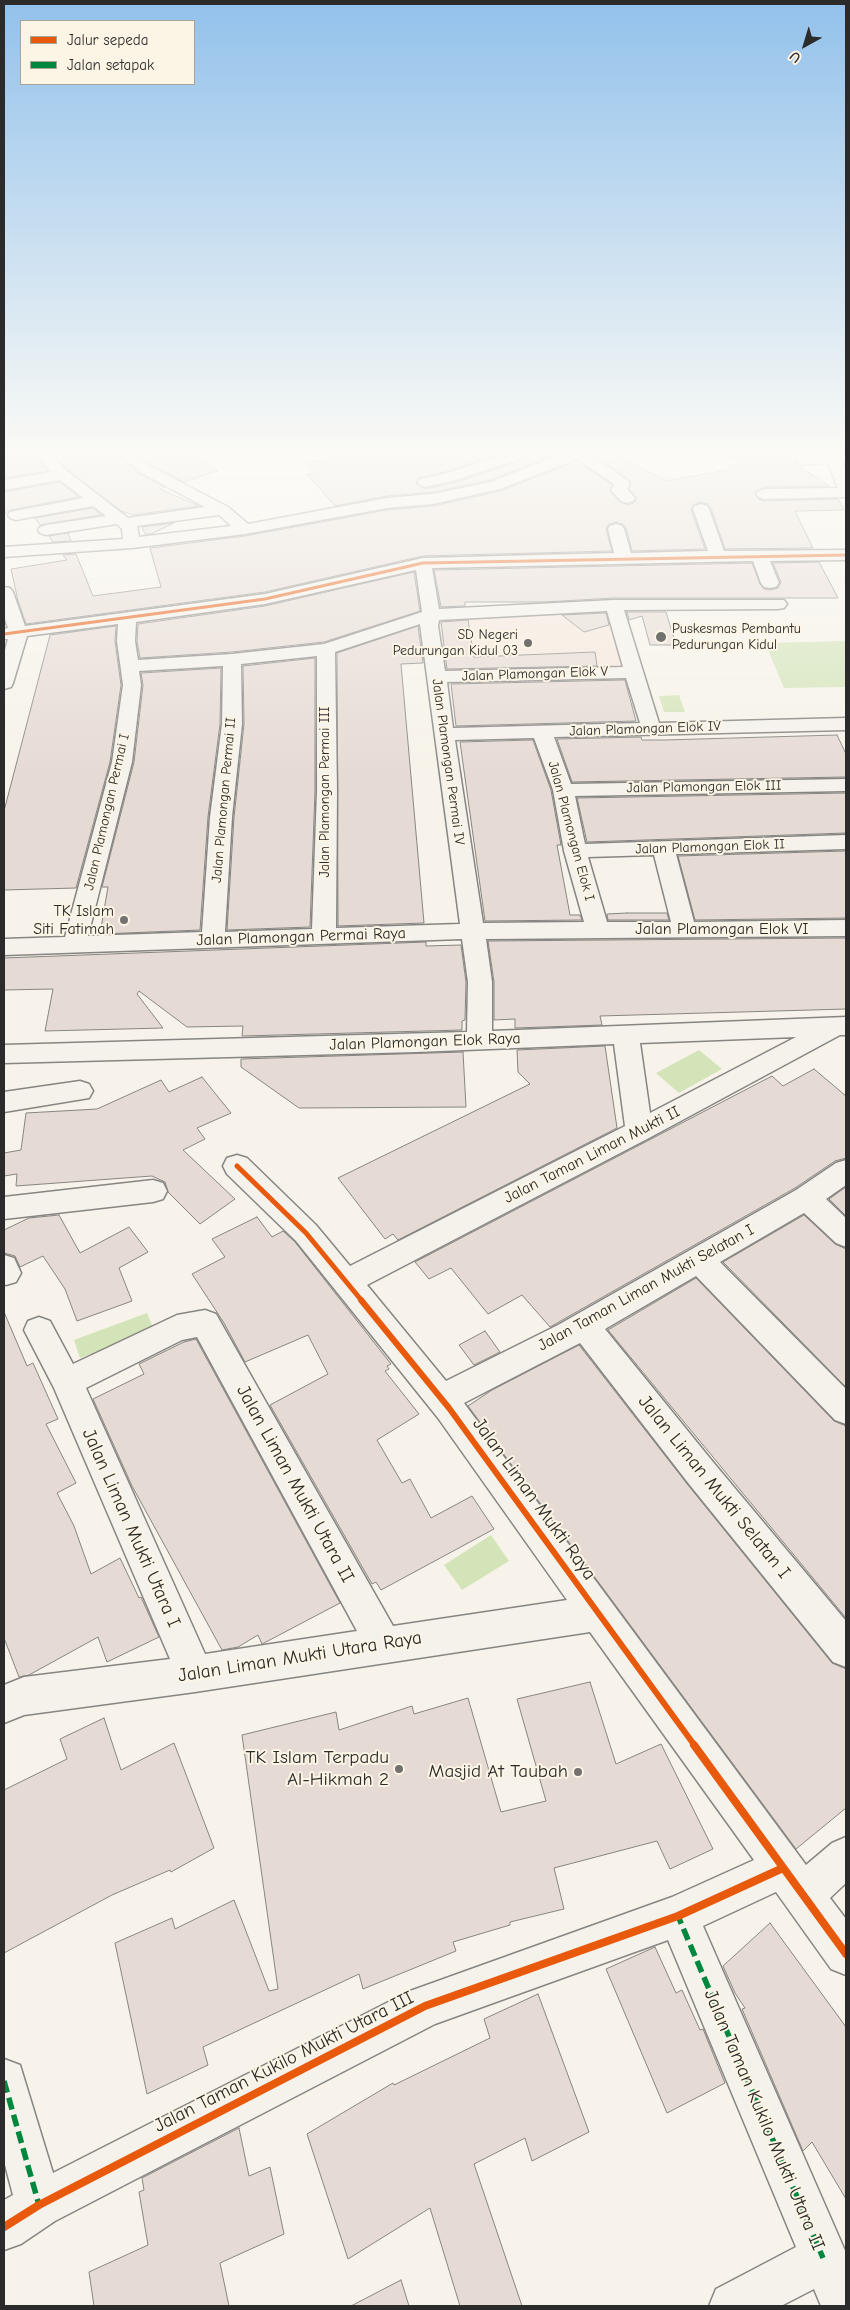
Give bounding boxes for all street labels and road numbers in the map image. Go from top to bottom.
street label: Jalan Plamongan Elok V [462,663,608,685]
street label: Jalan Plamongan Permai IV [428,678,468,846]
street label: Jalan Plamongan Permai III [317,706,333,878]
street label: Jalan Plamongan Permai II [208,717,240,883]
street label: Jalan Plamongan Elok IV [569,718,721,740]
street label: Jalan Plamongan Permai I [81,732,133,892]
street label: Jalan Plamongan Elok I [544,759,598,903]
street label: Jalan Plamongan Elok III [626,777,782,797]
street label: Jalan Plamongan Elok II [635,836,785,858]
street label: Jalan Plamongan Elok VI [635,919,809,939]
street label: Jalan Plamongan Permai Raya [196,924,406,950]
street label: Jalan Plamongan Elok Raya [329,1029,521,1055]
street label: Jalan Taman Liman Mukti II [501,1102,683,1208]
street label: Jalan Taman Liman Mukti Selatan I [535,1220,757,1356]
street label: Jalan Liman Mukti Utara II [231,1381,359,1587]
street label: Jalan Liman Mukti Selatan I [633,1391,795,1583]
street label: Jalan Liman Mukti Raya [467,1413,601,1585]
street label: Jalan Liman Mukti Utara I [77,1425,185,1631]
street label: Jalan Liman Mukti Utara Raya [176,1626,424,1688]
street label: Jalan Taman Kukilo Mukti Utara III [150,1986,418,2138]
street label: Jalan Taman Kukilo Mukti Utara II [699,1986,829,2254]

